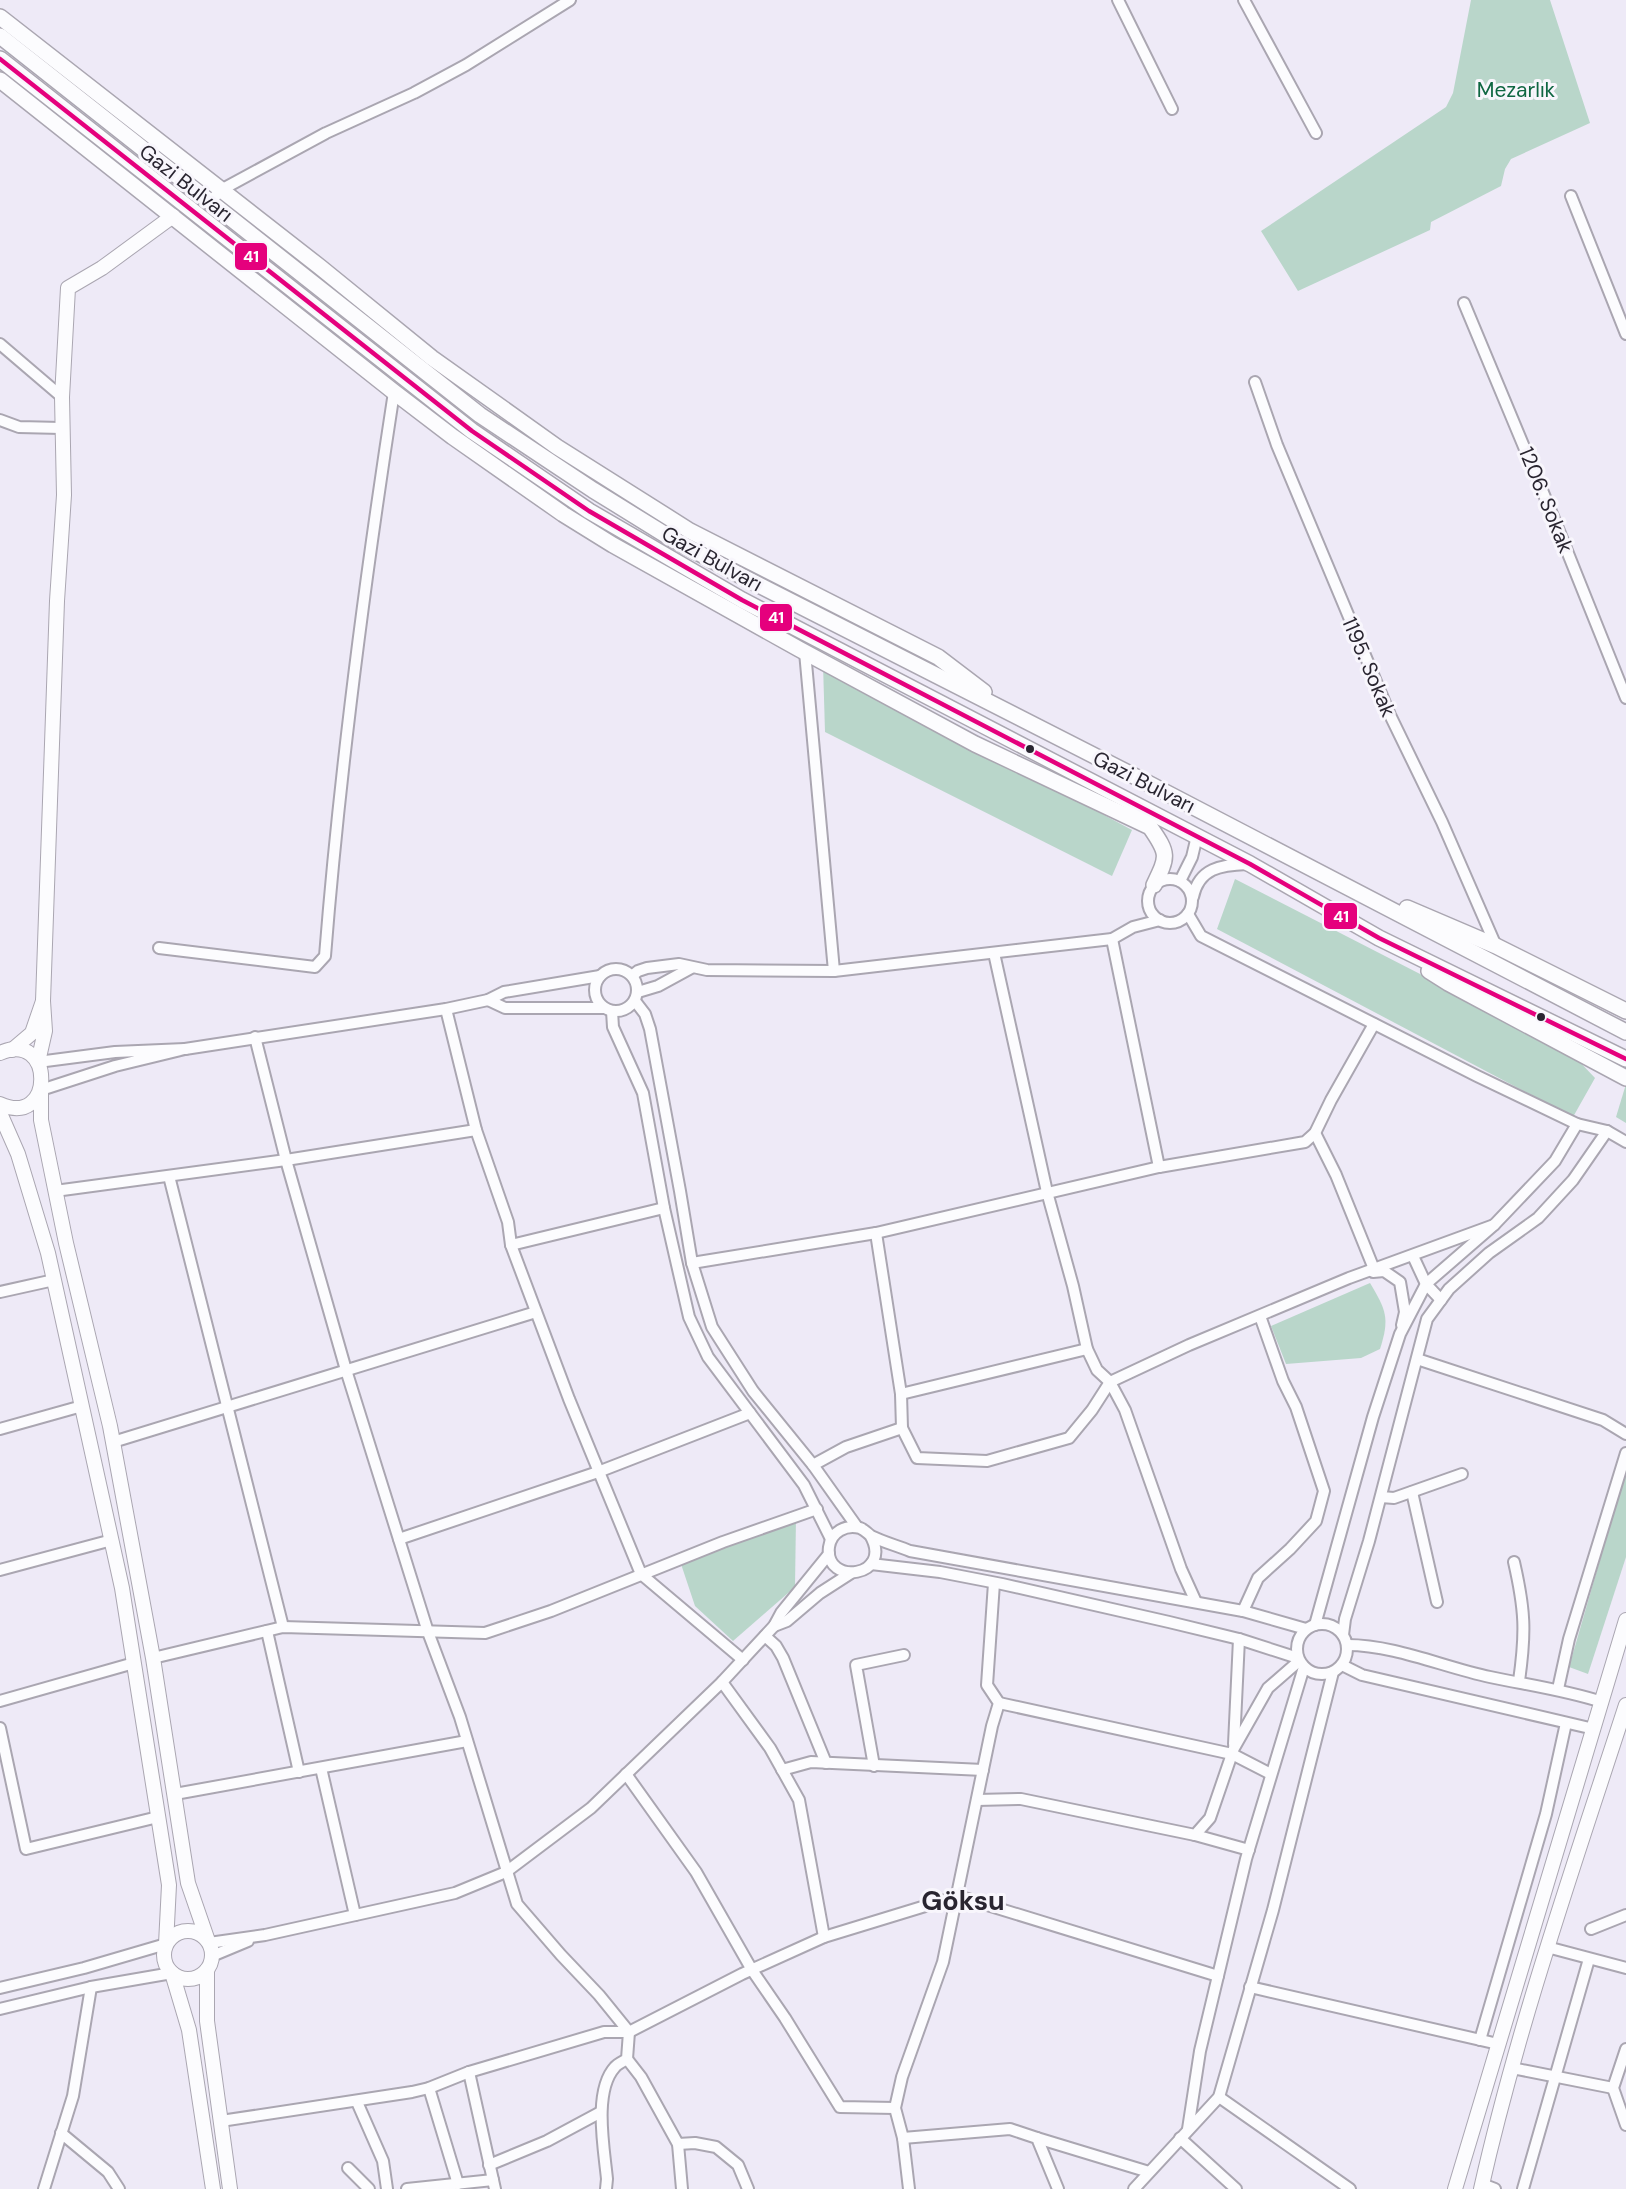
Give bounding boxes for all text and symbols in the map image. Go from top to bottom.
park label: Mezarlık [1477,76,1556,104]
street label: Gazi Bulvarı [133,138,239,228]
line badge: 41 [234,242,268,271]
text: 41 [243,246,259,267]
street label: 1206. Sokak [1512,443,1580,558]
street label: Gazi Bulvarı [657,520,767,598]
line badge: 41 [759,603,793,632]
text: 41 [768,607,784,628]
street label: 1195. Sokak [1335,613,1403,722]
unlabelled marker [1024,743,1036,755]
street label: Gazi Bulvarı [1088,744,1200,820]
line badge: 41 [1323,902,1358,930]
text: 41 [1333,906,1349,927]
unlabelled marker [1535,1011,1547,1023]
district label: Göksu [921,1883,1005,1918]

